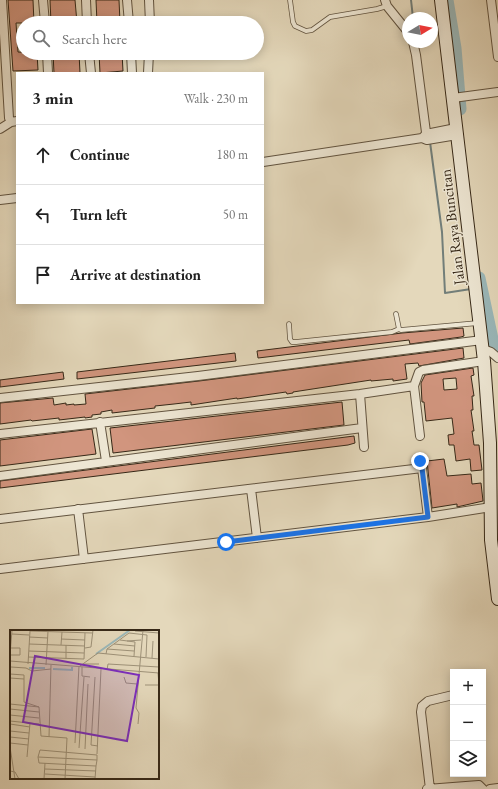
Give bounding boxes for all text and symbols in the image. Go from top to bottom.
north arrow [402,12,438,48]
search box [16,16,264,60]
icon: search [30,27,52,49]
text: Search here [62,29,127,48]
text: 3 min [32,87,73,109]
text: Walk · 230 m [184,90,248,107]
icon: ahead [32,144,54,166]
text: Continue [70,145,130,164]
text: 180 m [217,146,248,163]
street label: Jalan Raya Buncitan [435,168,469,288]
icon: left [32,204,54,226]
text: Turn left [70,205,127,224]
text: 50 m [223,206,248,223]
icon: arrive [32,264,54,286]
text: Arrive at destination [70,265,201,284]
route end [411,452,429,470]
route start [217,533,235,551]
inset map [10,630,159,779]
map controls [450,669,486,777]
button: + [450,669,486,705]
button: − [450,705,486,741]
button: layers [450,741,486,777]

